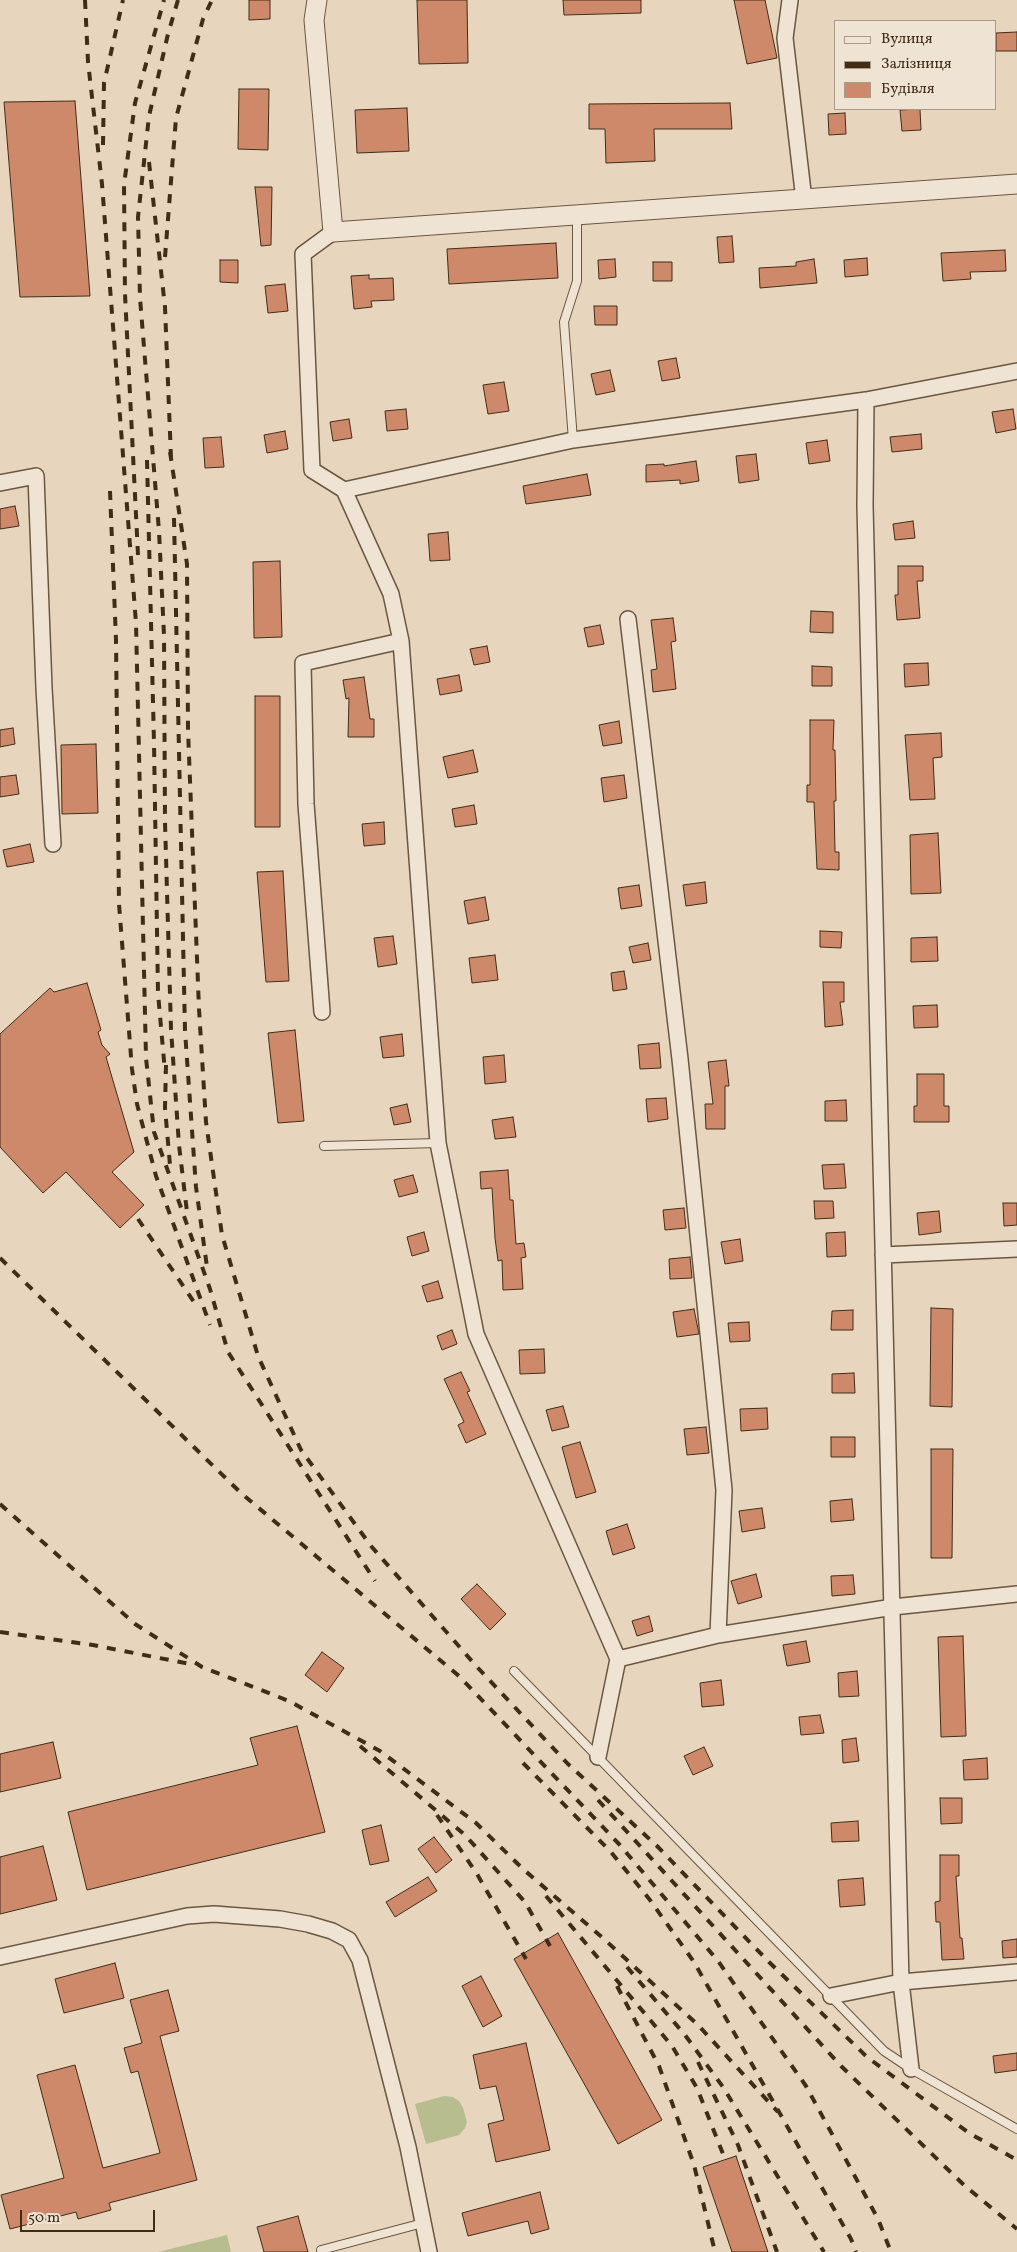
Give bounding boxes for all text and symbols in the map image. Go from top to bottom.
legend [834,20,997,110]
text: Вулиця [881,29,932,50]
text: Залізниця [881,54,952,75]
text: Будівля [881,79,935,100]
scale bar [22,2200,158,2232]
text: 50 m [28,2208,60,2229]

